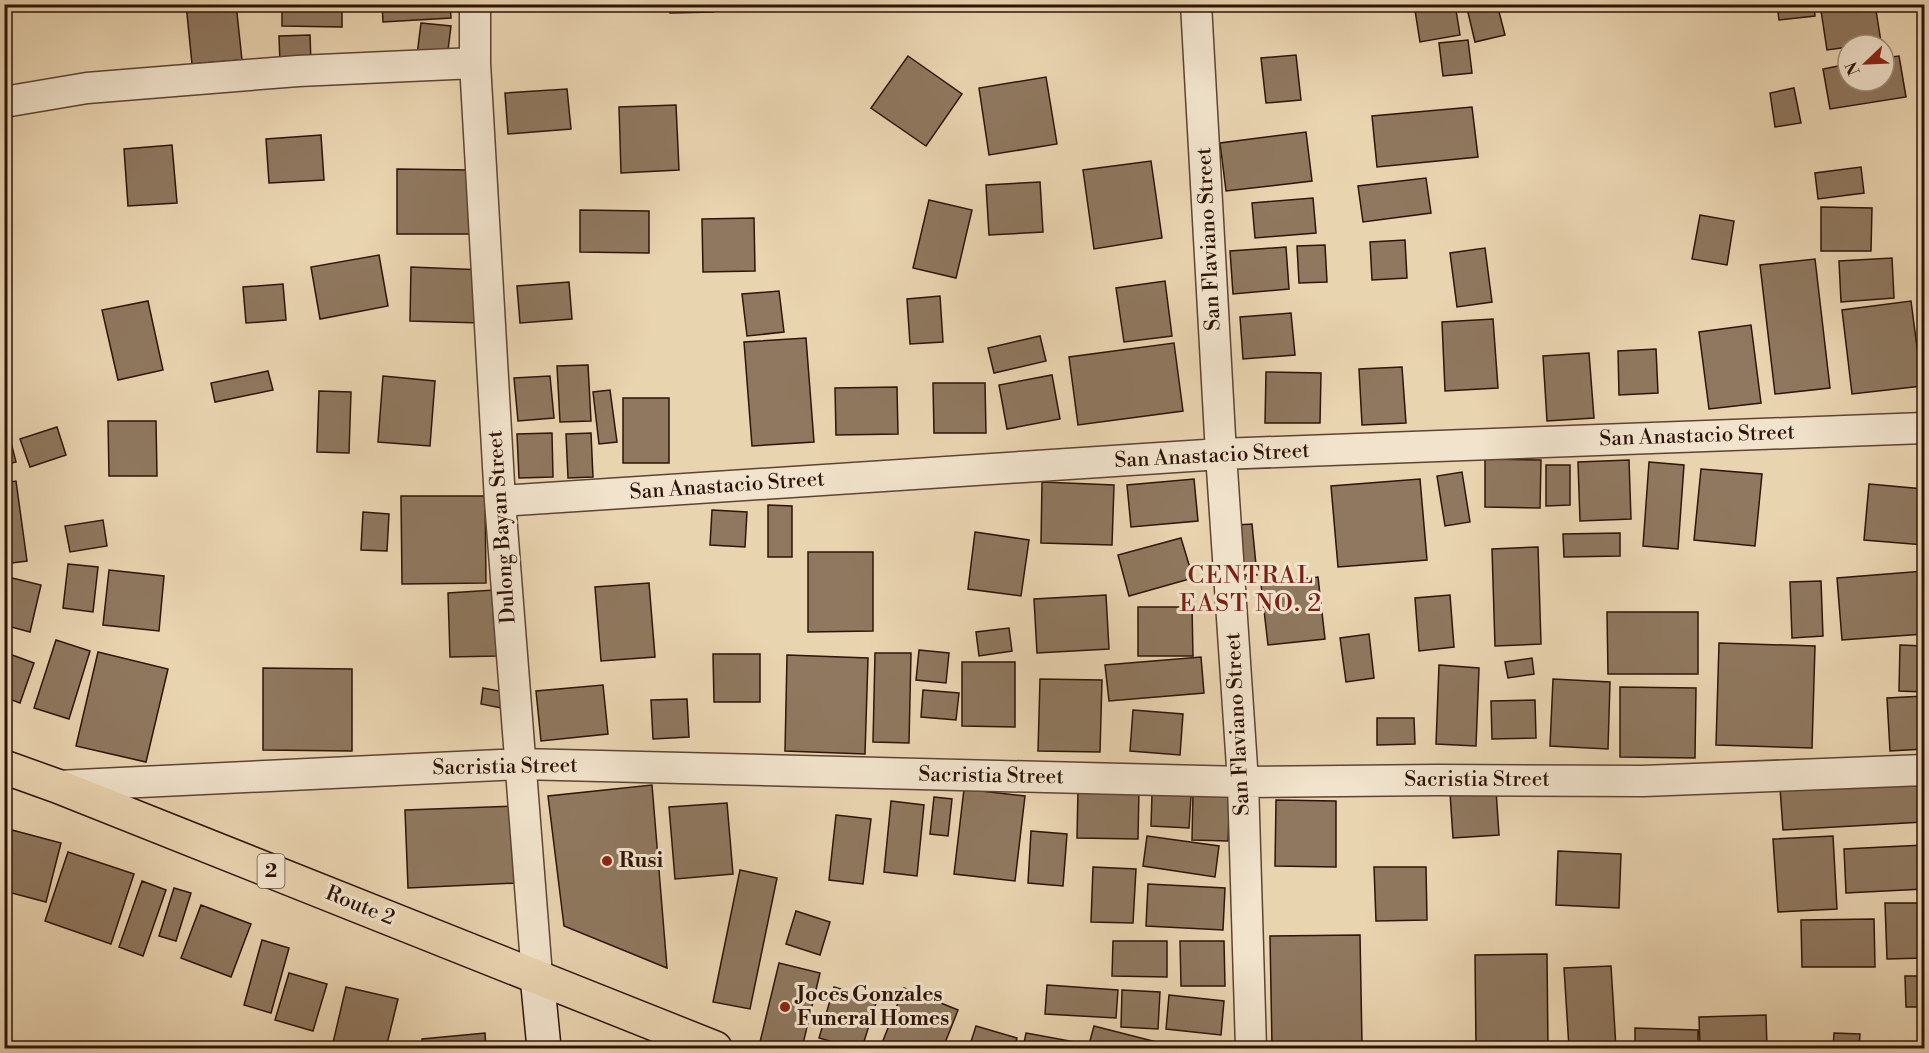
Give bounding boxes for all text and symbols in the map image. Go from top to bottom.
north arrow [1836,33,1896,93]
text: N [1841,58,1865,78]
street label: San Flaviano Street [1191,146,1227,331]
street label: San Anastacio Street [1599,420,1796,452]
street label: Dulong Bayan Street [482,429,522,625]
street label: San Anastacio Street [1114,438,1311,474]
street label: San Anastacio Street [629,466,826,506]
district label: CENTRAL EAST NO. 2 [1179,561,1323,619]
street label: San Flaviano Street [1220,631,1256,816]
street label: Sacristia Street [432,753,578,781]
street label: Sacristia Street [918,762,1064,790]
street label: Sacristia Street [1404,767,1550,793]
place label: Rusi [619,848,663,874]
road number: 2 [258,854,284,888]
marker: Rusi [600,854,614,868]
street label: Route 2 [322,880,398,932]
place label: Joces Gonzales Funeral Homes [794,982,949,1032]
marker: Joces Gonzales Funeral Homes [778,1000,792,1014]

